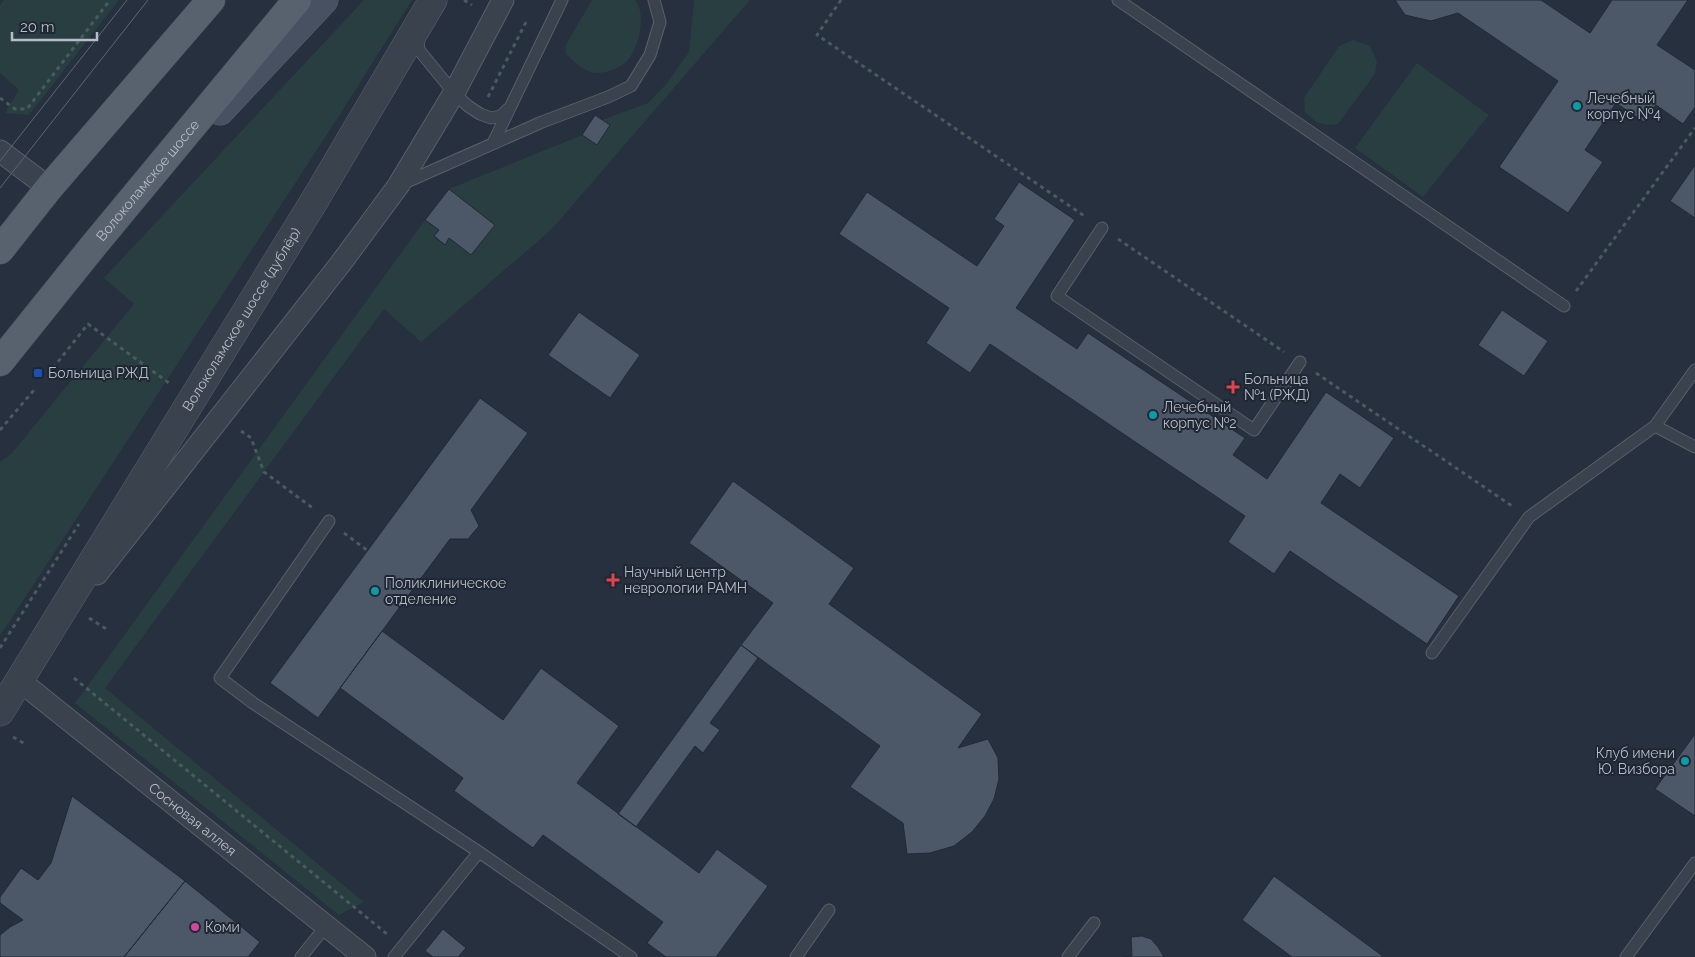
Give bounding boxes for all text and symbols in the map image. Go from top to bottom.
scale bar [12,10,98,42]
text: 20 m [20,18,55,36]
place label: Лечебный корпус №4 [1587,90,1661,122]
marker: Лечебный корпус №4 [1571,100,1583,112]
street label: Волоколамское шоссе [93,117,202,244]
street label: Волоколамское шоссе (дублёр) [179,224,304,414]
place label: Больница РЖД [48,365,149,381]
marker: Больница РЖД [32,367,44,379]
place label: Больница №1 (РЖД) [1244,371,1310,403]
marker: Больница №1 (РЖД) [1226,380,1240,394]
place label: Лечебный корпус №2 [1163,399,1237,431]
marker: Лечебный корпус №2 [1147,409,1159,421]
place label: Научный центр неврологии РАМН [624,564,747,596]
marker: Научный центр неврологии РАМН [606,573,620,587]
place label: Поликлиническое отделение [385,575,506,607]
marker: Поликлиническое отделение [369,585,381,597]
place label: Клуб имени Ю. Визбора [1596,745,1675,777]
marker: Клуб имени Ю. Визбора [1679,755,1691,767]
street label: Сосновая аллея [146,779,239,859]
place label: Коми [205,919,240,935]
marker: Коми [189,921,201,933]

